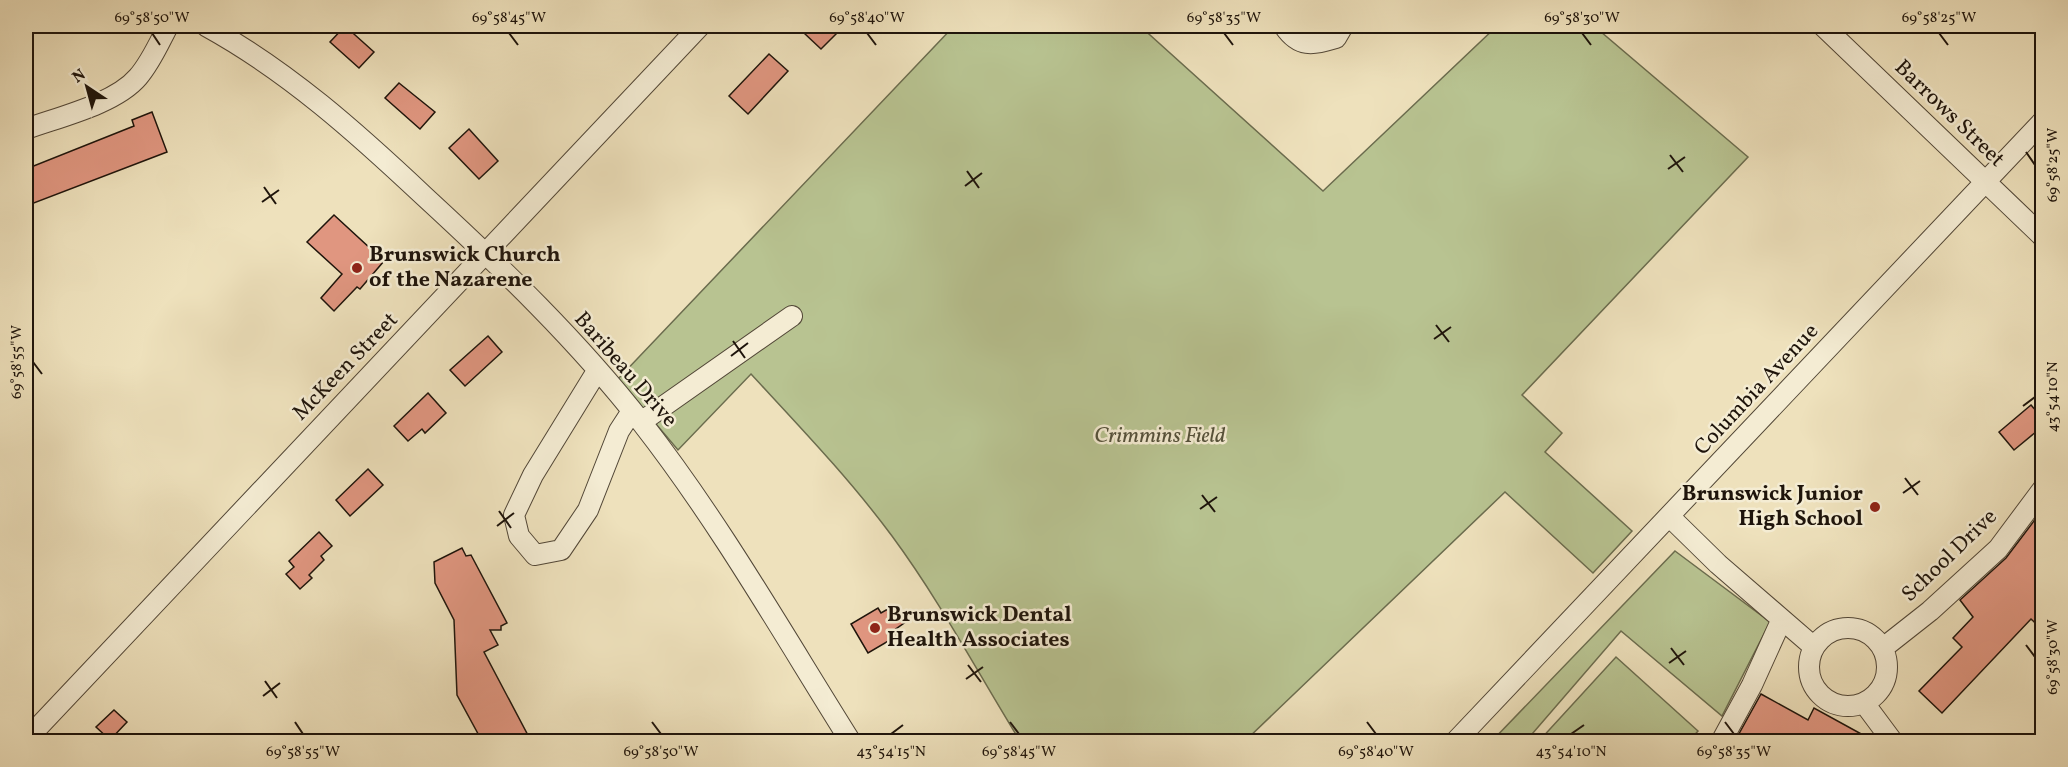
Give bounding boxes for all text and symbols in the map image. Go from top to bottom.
text: 69°58'50"W [114,8,190,29]
text: 69°58'45"W [472,8,546,29]
text: 69°58'40"W [829,8,905,29]
text: 69°58'35"W [1187,8,1261,29]
text: 69°58'30"W [1544,8,1620,29]
text: 69°58'25"W [1902,8,1976,29]
street label: Barrows Street [1887,53,2011,175]
north arrow [57,57,117,117]
text: N [68,64,91,89]
text: 69°58'25"W [2043,128,2064,202]
place label: Brunswick Church of the Nazarene [369,240,561,296]
marker: Brunswick Church of the Nazarene [350,261,364,275]
street label: Baribeau Drive [566,305,684,435]
street label: McKeen Street [286,306,406,428]
street label: Columbia Avenue [1688,317,1826,463]
text: 69°58'55"W [7,325,28,399]
text: 43°54'10"N [2043,361,2064,433]
park label: Crimmins Field [1094,421,1226,452]
place label: Brunswick Junior High School [1682,479,1864,535]
marker: Brunswick Junior High School [1868,500,1882,514]
street label: School Drive [1895,502,2005,610]
place label: Brunswick Dental Health Associates [887,600,1072,656]
text: 69°58'30"W [2043,619,2064,695]
marker: Brunswick Dental Health Associates [868,621,882,635]
text: 69°58'55"W [266,742,340,763]
text: 69°58'50"W [623,742,699,763]
text: 43°54'15"N [856,742,926,763]
text: 69°58'45"W [982,742,1056,763]
text: 69°58'40"W [1338,742,1414,763]
text: 43°54'10"N [1535,742,1607,763]
text: 69°58'35"W [1697,742,1771,763]

